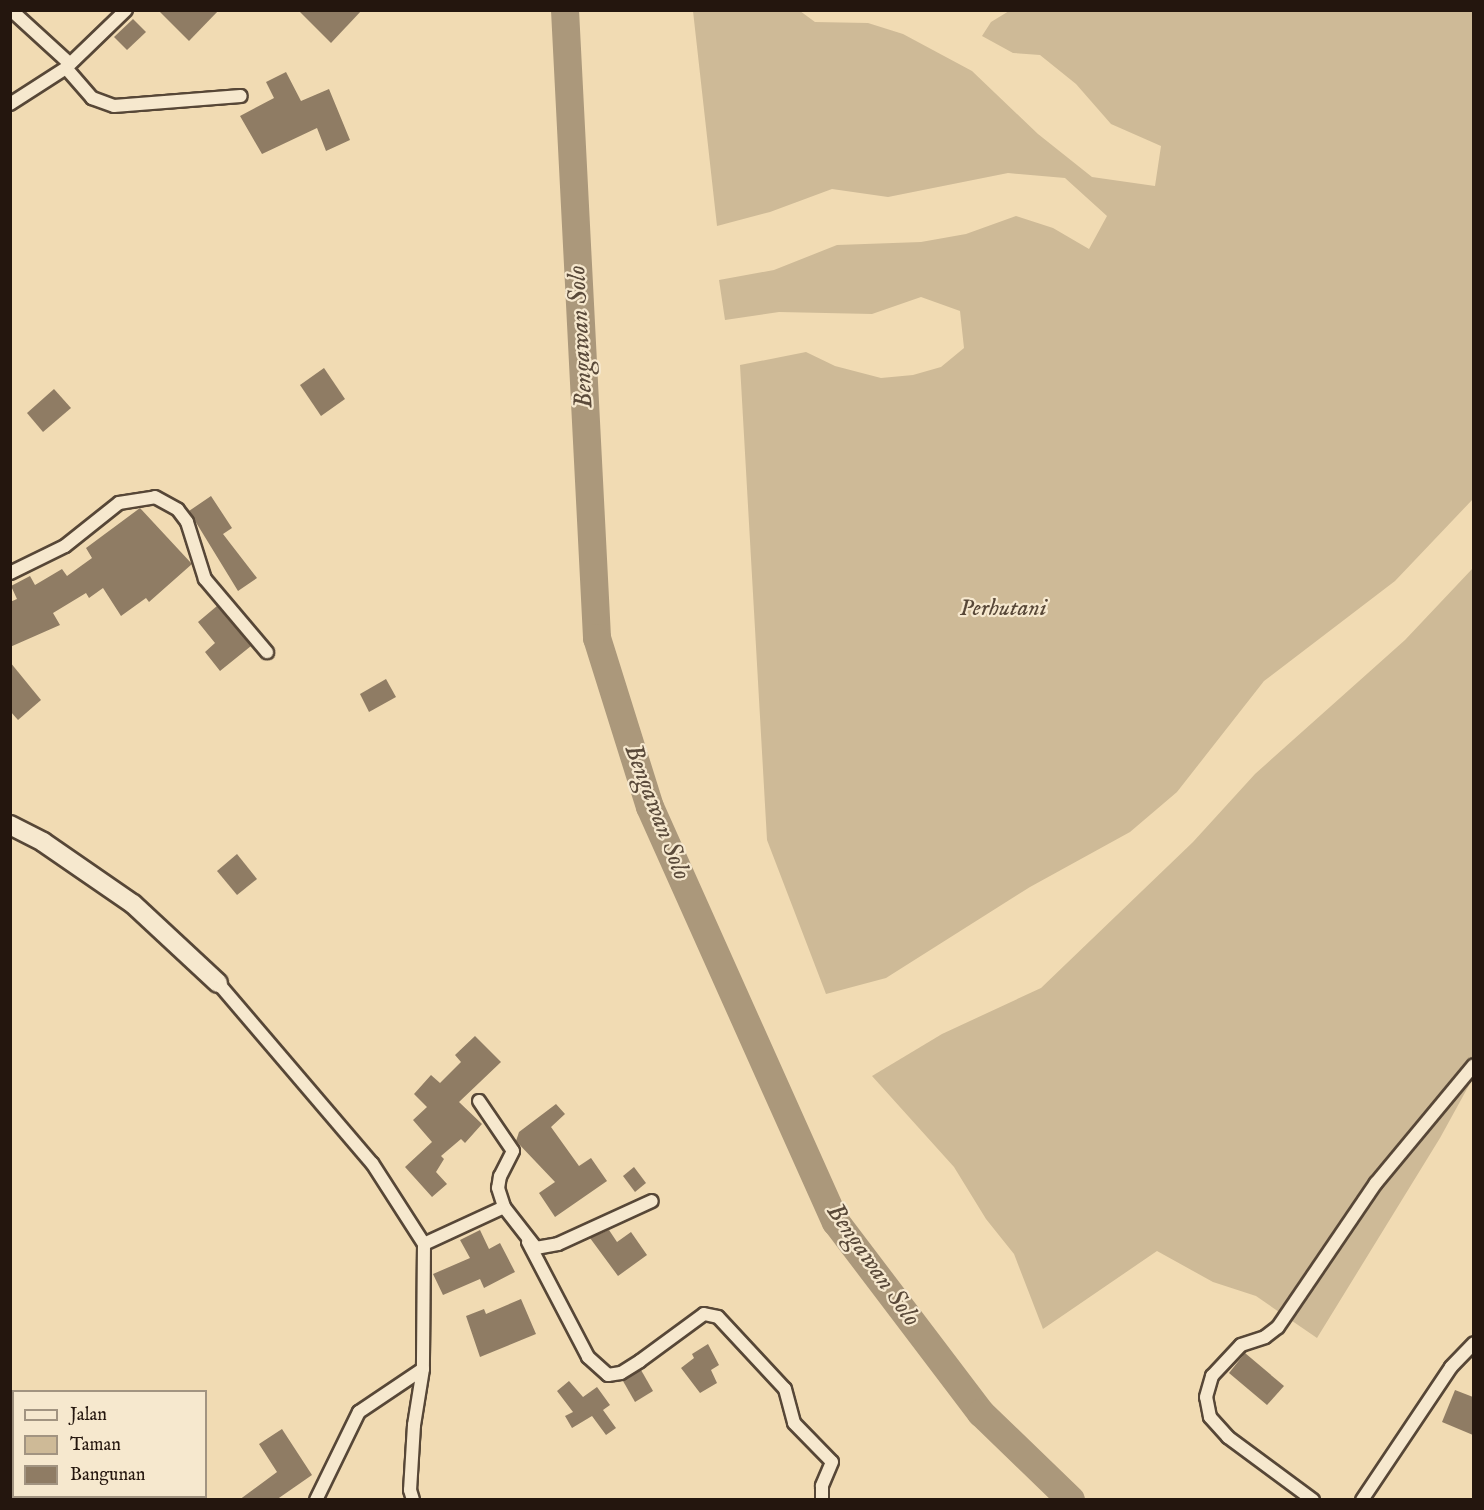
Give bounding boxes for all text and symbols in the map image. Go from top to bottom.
water label: Bengawan Solo [562,265,600,409]
park label: Perhutani [959,595,1047,623]
water label: Bengawan Solo [617,740,697,884]
water label: Bengawan Solo [819,1197,927,1333]
legend [12,1390,207,1498]
text: Jalan [70,1404,107,1427]
text: Taman [70,1434,121,1457]
text: Bangunan [70,1464,145,1487]

